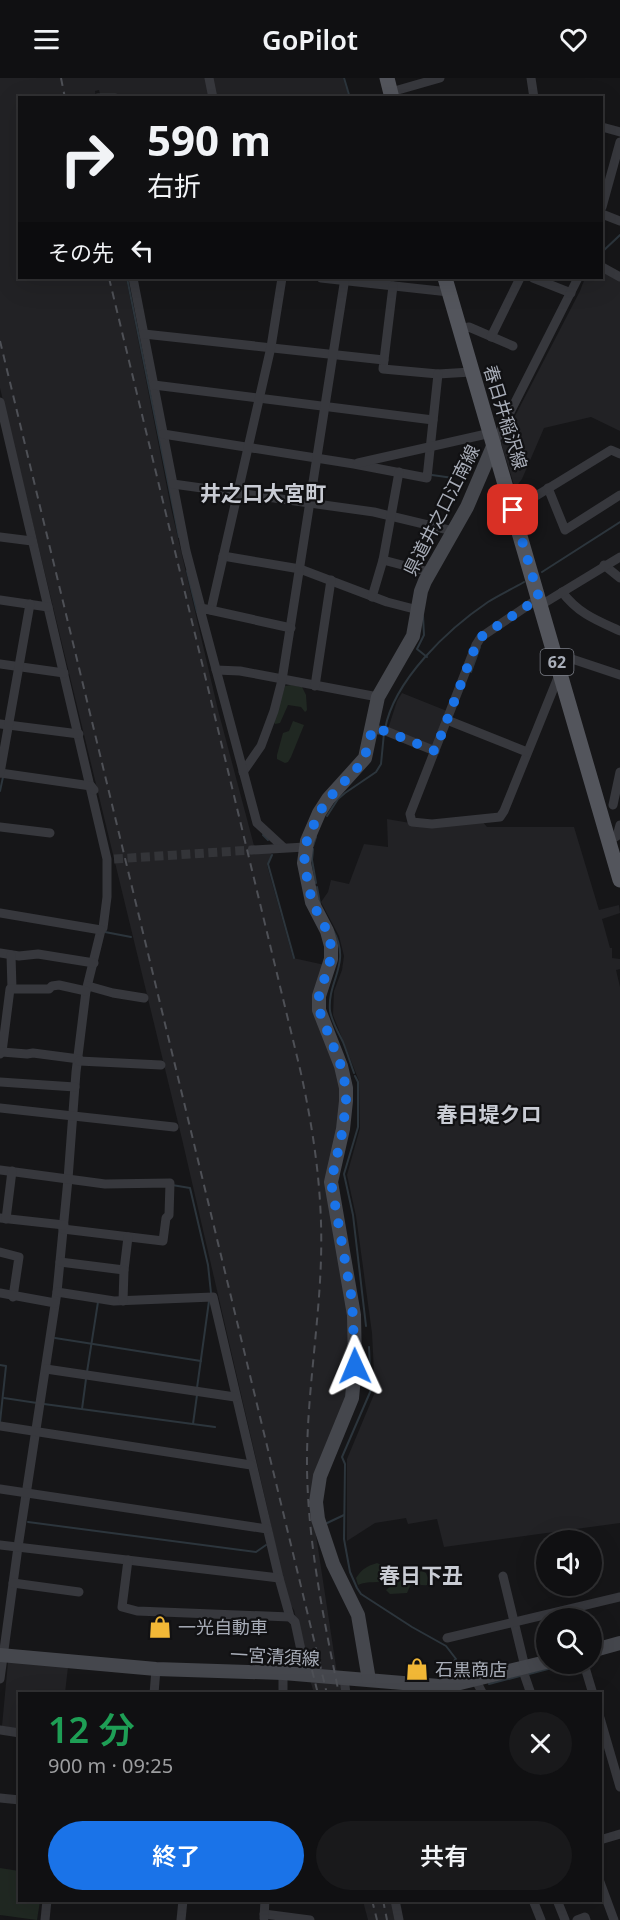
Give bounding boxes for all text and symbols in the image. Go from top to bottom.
text: GoPilot [262,21,358,58]
icon: menu [30,23,63,56]
icon: heart [557,23,590,56]
text: 590 m [147,111,271,168]
icon: right [48,120,126,198]
text: 右折 [147,167,201,204]
icon: left [126,234,159,267]
text: その先 [48,237,114,267]
street label: 春日井稲沢線 [479,362,533,472]
street label: 県道井之口江南線 [398,440,484,580]
district label: 井之口大宮町 [200,479,326,507]
pin [487,484,538,535]
icon: arrive [496,493,529,526]
road number: 62 [540,649,574,675]
district label: 春日堤クロ [437,1100,542,1128]
position arrow [323,1334,387,1398]
map controls [536,1530,602,1674]
button: sound [536,1530,602,1596]
district label: 春日下丑 [379,1561,463,1589]
button: search [536,1608,602,1674]
shop icon: 一光自動車 [147,1614,173,1640]
place label: 一光自動車 [178,1615,268,1639]
street label: 一宮清須線 [229,1642,321,1670]
shop icon: 石黒商店 [404,1656,430,1682]
place label: 石黒商店 [435,1657,507,1681]
text: 12 分 [48,1705,135,1754]
button: close [509,1712,572,1775]
text: 900 m · 09:25 [48,1752,173,1779]
button: 終了 [48,1821,304,1890]
button: 共有 [316,1821,572,1890]

